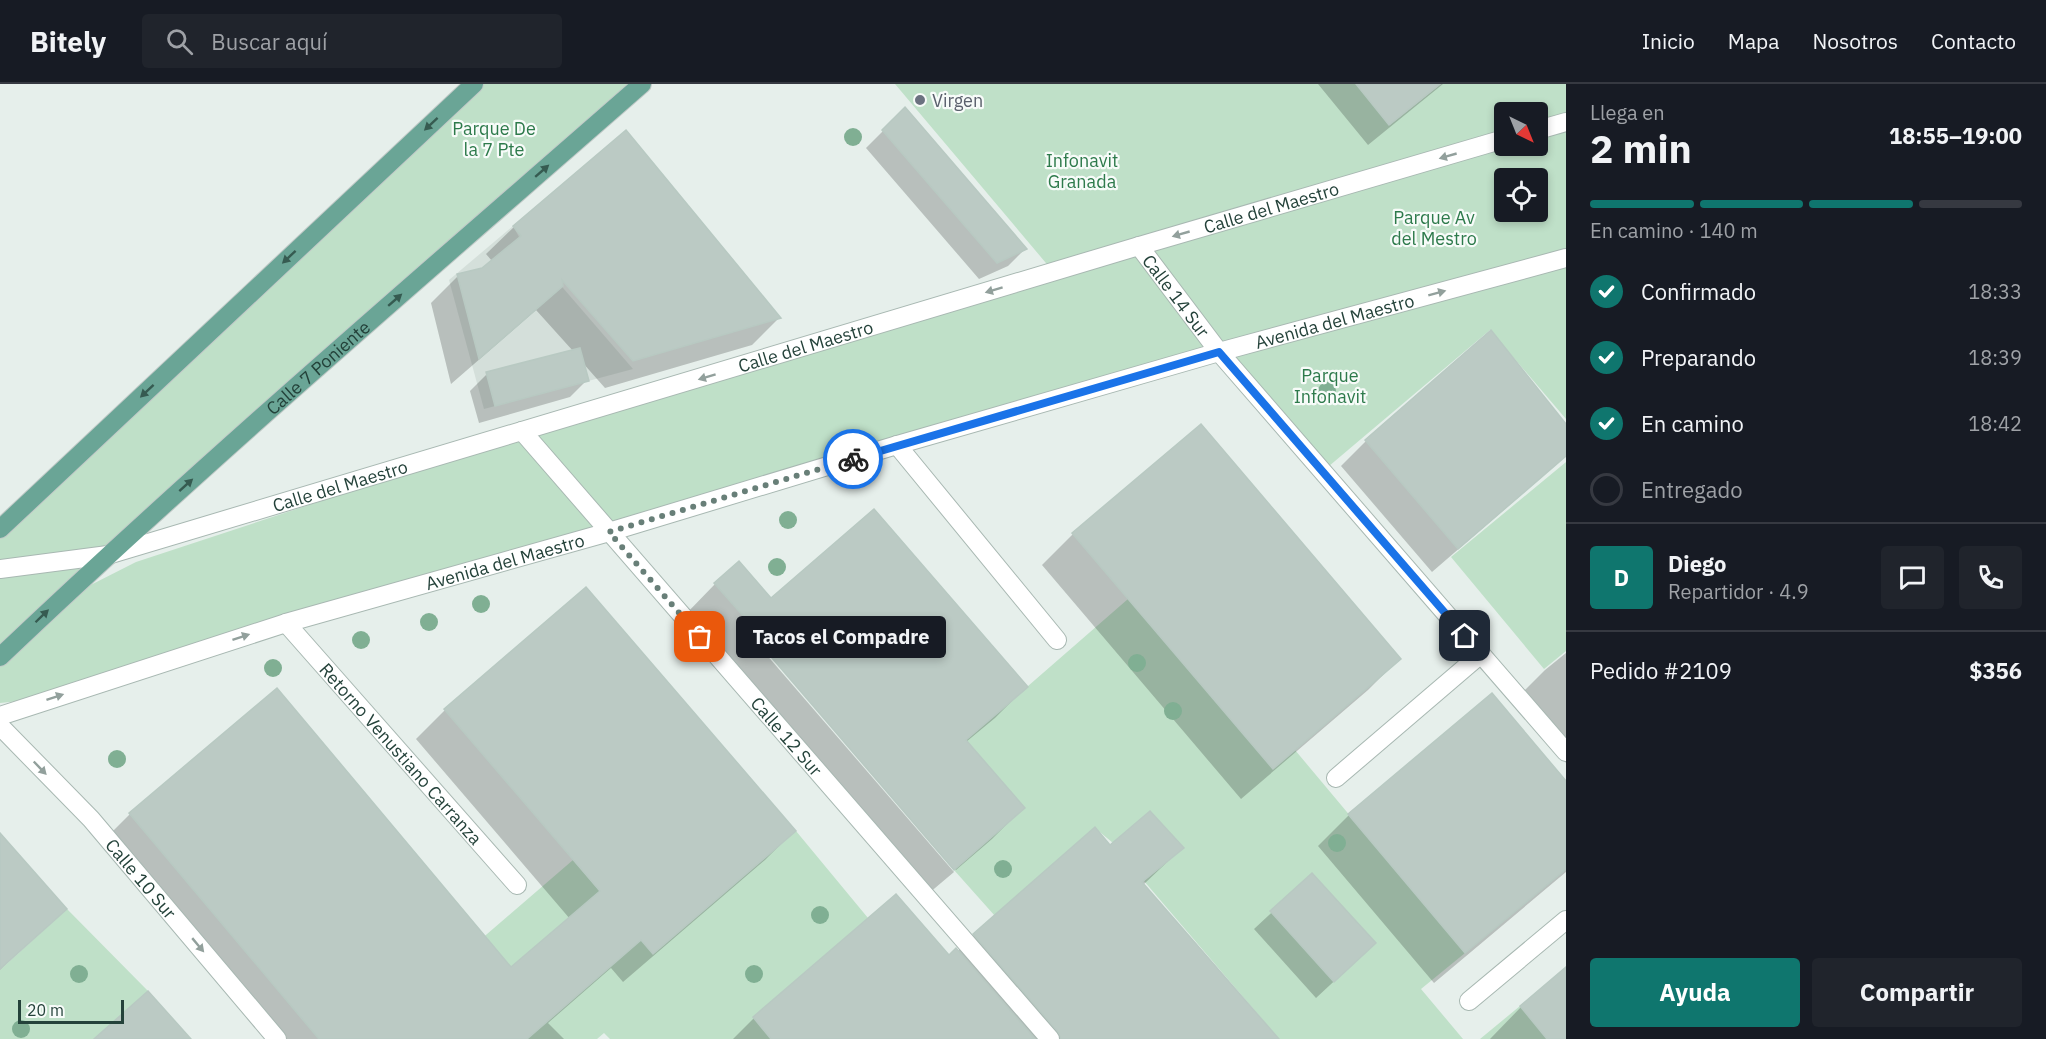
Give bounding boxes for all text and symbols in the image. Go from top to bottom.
search box [142,14,562,68]
text: Bitely [30,23,106,60]
icon: search [163,25,196,58]
text: Buscar aquí [211,27,327,56]
text: Inicio [1642,27,1695,55]
text: Mapa [1728,27,1780,55]
text: Nosotros [1813,27,1898,55]
text: Contacto [1931,27,2016,55]
place label: Virgen [932,89,983,112]
marker: Virgen [913,93,927,107]
text: Llega en [1590,99,1665,126]
north arrow [1494,102,1548,156]
map controls [1494,102,1548,222]
one-way arrow [424,117,439,131]
park label: Parque De la 7 Pte [452,117,536,161]
text: 18:55–19:00 [1889,121,2022,150]
text: 2 min [1590,123,1692,174]
park label: Infonavit Granada [1046,149,1118,193]
one-way arrow [1439,151,1457,161]
one-way arrow [534,165,550,178]
button: locate [1494,168,1548,222]
street label: Calle del Maestro [1201,177,1342,238]
park label: Parque Av del Mestro [1391,206,1477,250]
text: En camino · 140 m [1590,217,1758,244]
one-way arrow [1171,230,1189,239]
one-way arrow [282,250,296,264]
street label: Calle 14 Sur [1138,250,1215,342]
icon: check [1590,275,1623,308]
text: Confirmado [1641,277,1756,306]
text: 18:33 [1968,278,2022,305]
one-way arrow [985,286,1003,295]
one-way arrow [1428,287,1447,297]
street label: Avenida del Maestro [1252,288,1417,353]
one-way arrow [387,294,402,307]
street label: Calle 7 Poniente [261,315,375,419]
street label: Calle del Maestro [735,315,876,377]
icon: check [1590,341,1623,374]
text: Preparando [1641,343,1756,372]
text: 18:39 [1968,344,2022,371]
park label: Parque Infonavit [1294,364,1366,408]
one-way arrow [698,373,716,382]
one-way arrow [139,384,154,398]
icon: check [1590,407,1623,440]
text: En camino [1641,409,1744,438]
text: 18:42 [1968,410,2022,437]
courier [823,429,883,489]
icon: bike [837,443,870,476]
street label: Calle del Maestro [270,454,410,517]
text: Entregado [1641,475,1742,504]
one-way arrow [178,479,193,492]
street label: Avenida del Maestro [423,528,587,595]
button: chat [1881,546,1944,609]
button: phone [1959,546,2022,609]
text: Diego [1668,549,1726,578]
text: D [1614,563,1629,592]
text: Repartidor · 4.9 [1668,578,1809,605]
one-way arrow [35,609,50,623]
pin [1439,610,1490,661]
pin [674,611,725,662]
callout: Tacos el Compadre [736,616,946,658]
icon: home [1448,619,1481,652]
icon: bag [683,620,716,653]
text: Tacos el Compadre [752,623,930,650]
one-way arrow [232,632,250,642]
text: Pedido #2109 [1590,656,1732,685]
text: $356 [1969,656,2022,685]
street label: Retorno Venustiano Carranza [315,658,488,850]
one-way arrow [46,692,64,701]
street label: Calle 12 Sur [746,692,828,781]
one-way arrow [33,761,47,775]
street label: Calle 10 Sur [101,834,182,924]
one-way arrow [191,937,204,952]
button: Ayuda [1590,958,1800,1027]
button: Compartir [1812,958,2022,1027]
scale bar [18,997,124,1024]
text: 20 m [27,1000,64,1020]

